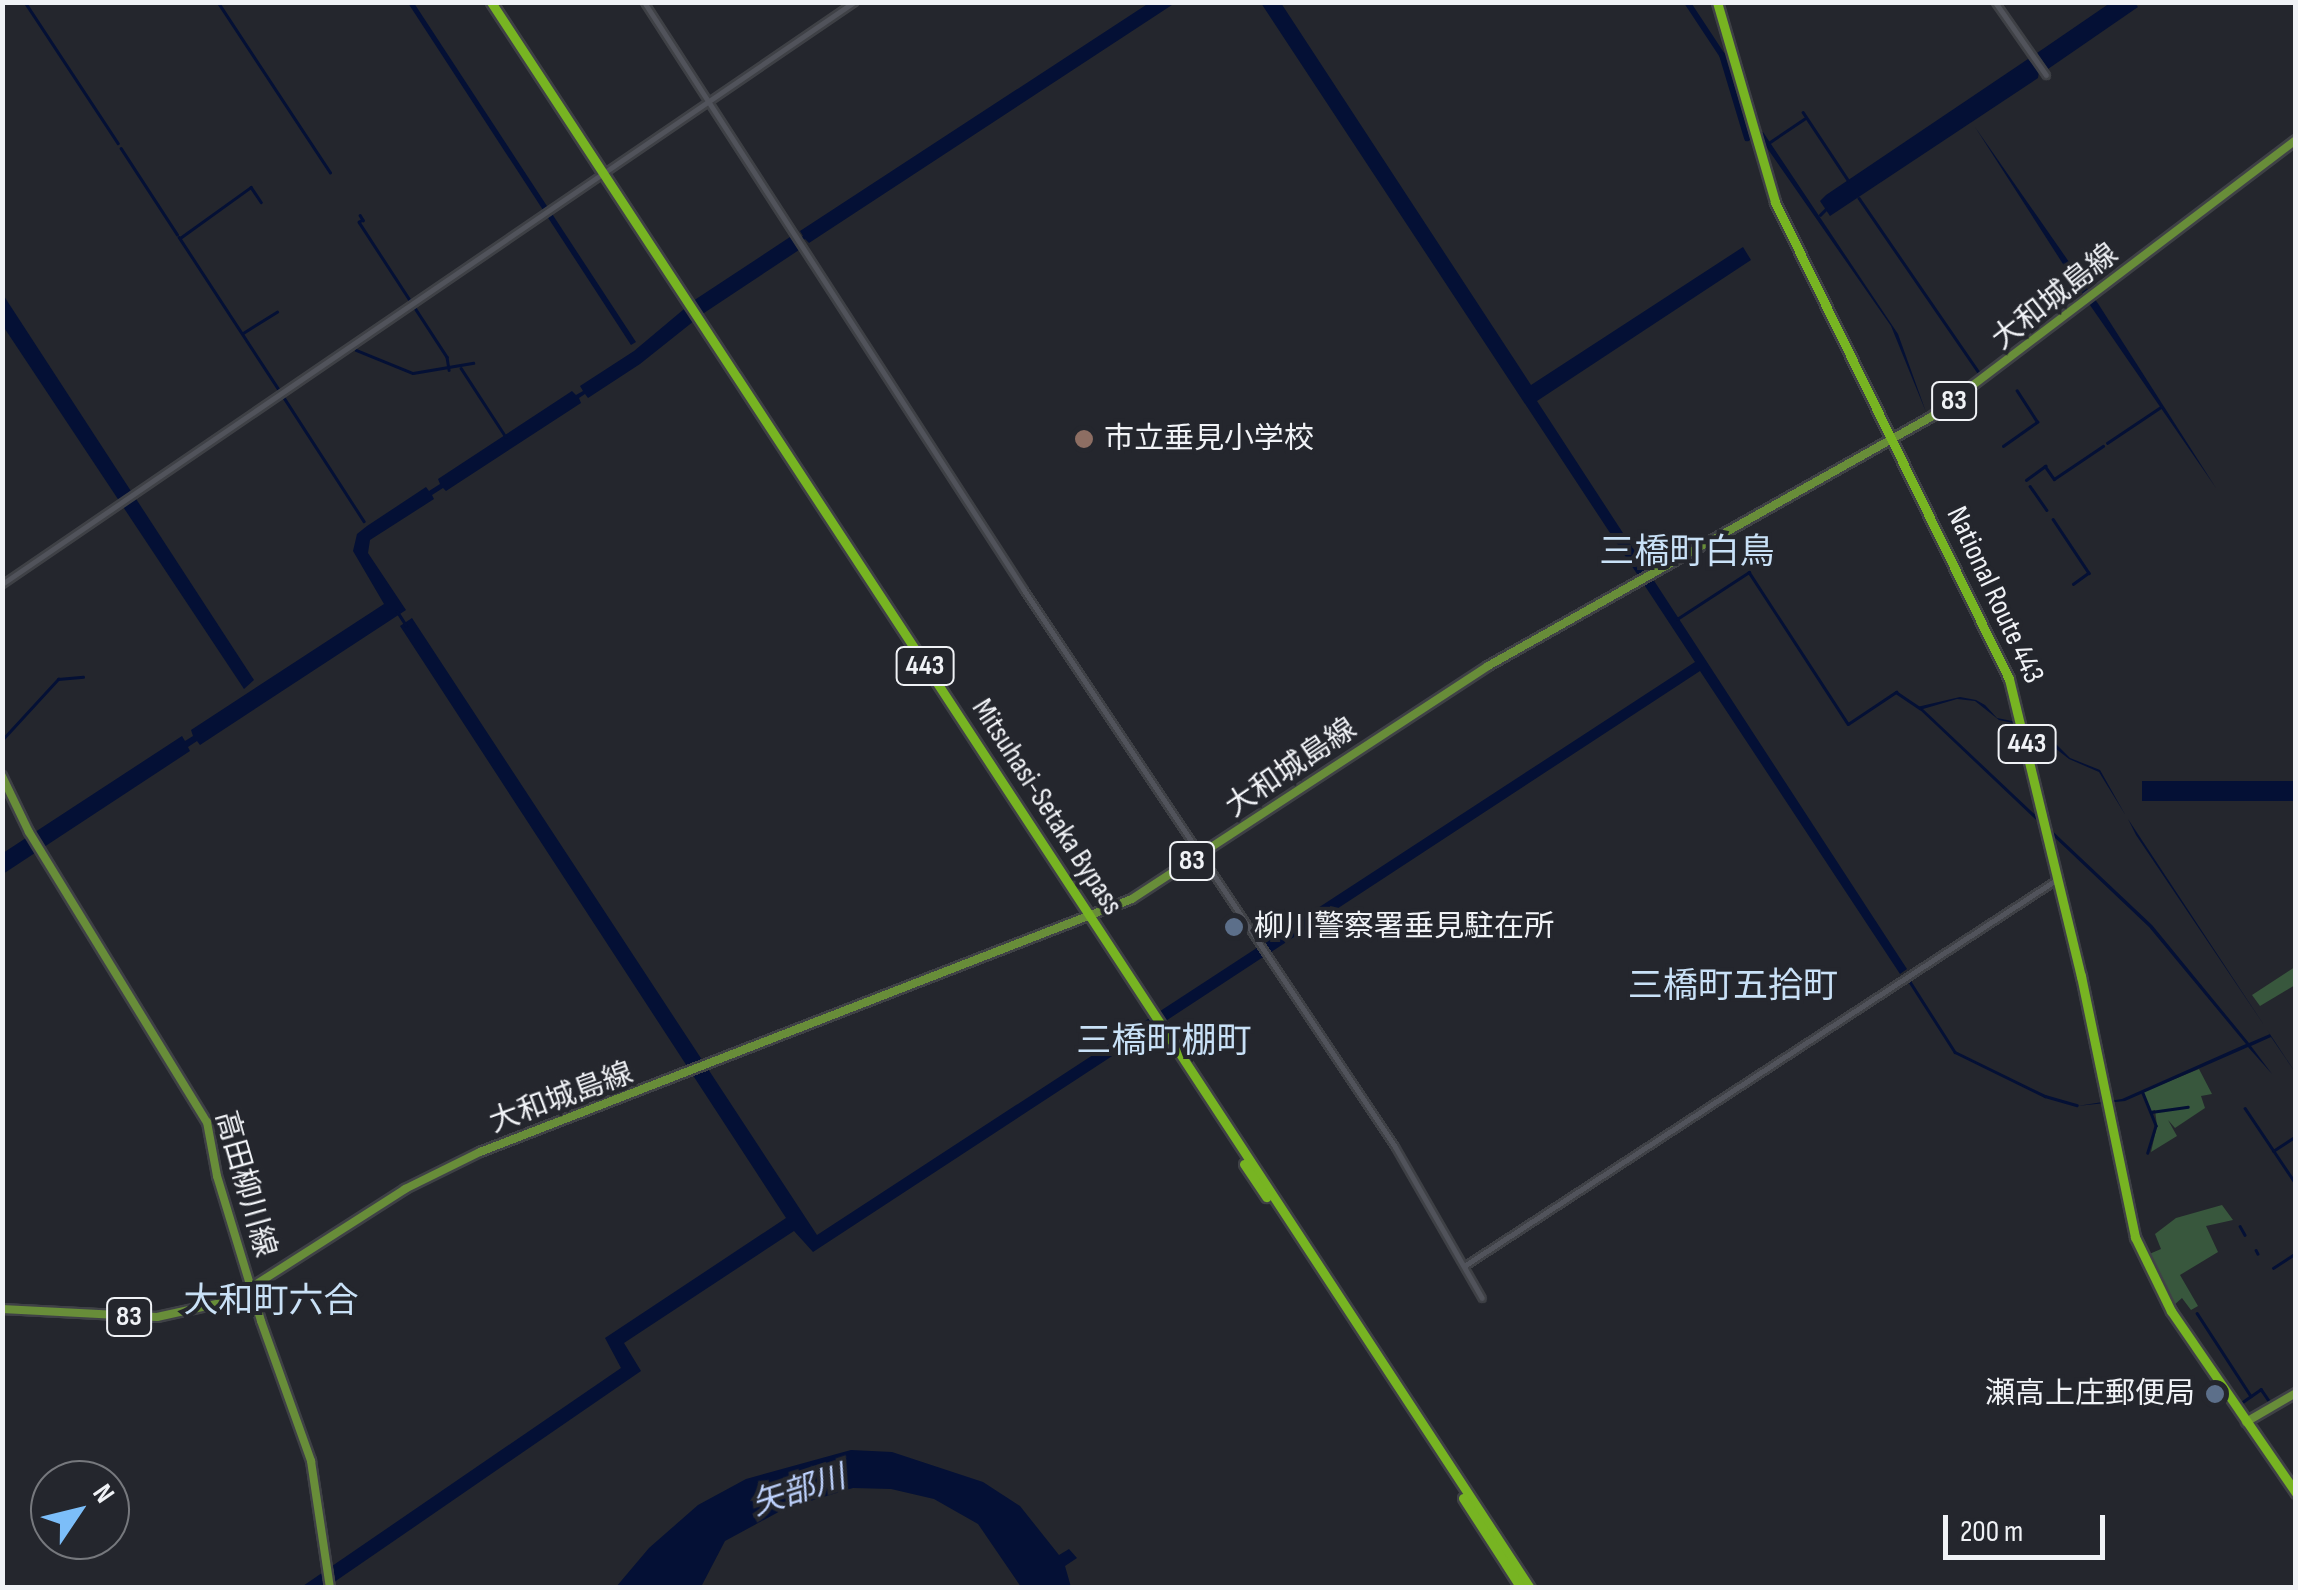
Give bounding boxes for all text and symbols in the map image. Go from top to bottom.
street label: 大和城島線 [1985,237,2125,357]
road number: 83 [1929,378,1979,424]
place label: 市立垂見小学校 [1104,421,1314,457]
marker: 市立垂見小学校 [1073,428,1095,450]
street label: National Route 443 [1938,501,2052,689]
district label: 三橋町白鳥 [1600,532,1774,574]
road number: 443 [895,643,955,689]
street label: Mitsuhasi-Setaka Bypass [964,692,1130,922]
street label: 大和城島線 [1219,711,1363,825]
road number: 443 [1997,721,2057,767]
road number: 83 [1167,838,1217,884]
place label: 柳川警察署垂見駐在所 [1254,909,1554,945]
marker: 柳川警察署垂見駐在所 [1223,916,1245,938]
district label: 三橋町五拾町 [1628,966,1838,1008]
district label: 三橋町棚町 [1077,1021,1251,1063]
street label: 大和城島線 [484,1055,638,1141]
street label: 高田柳川線 [207,1107,283,1261]
district label: 大和町六合 [184,1281,358,1323]
road number: 83 [104,1294,154,1340]
place label: 瀬高上庄郵便局 [1985,1376,2195,1412]
marker: 瀬高上庄郵便局 [2204,1383,2226,1405]
water label: 矢部川 [747,1459,851,1525]
north arrow [30,1460,130,1560]
text: N [86,1478,121,1509]
scale bar [1948,1495,2110,1557]
text: 200 m [1960,1514,2023,1550]

